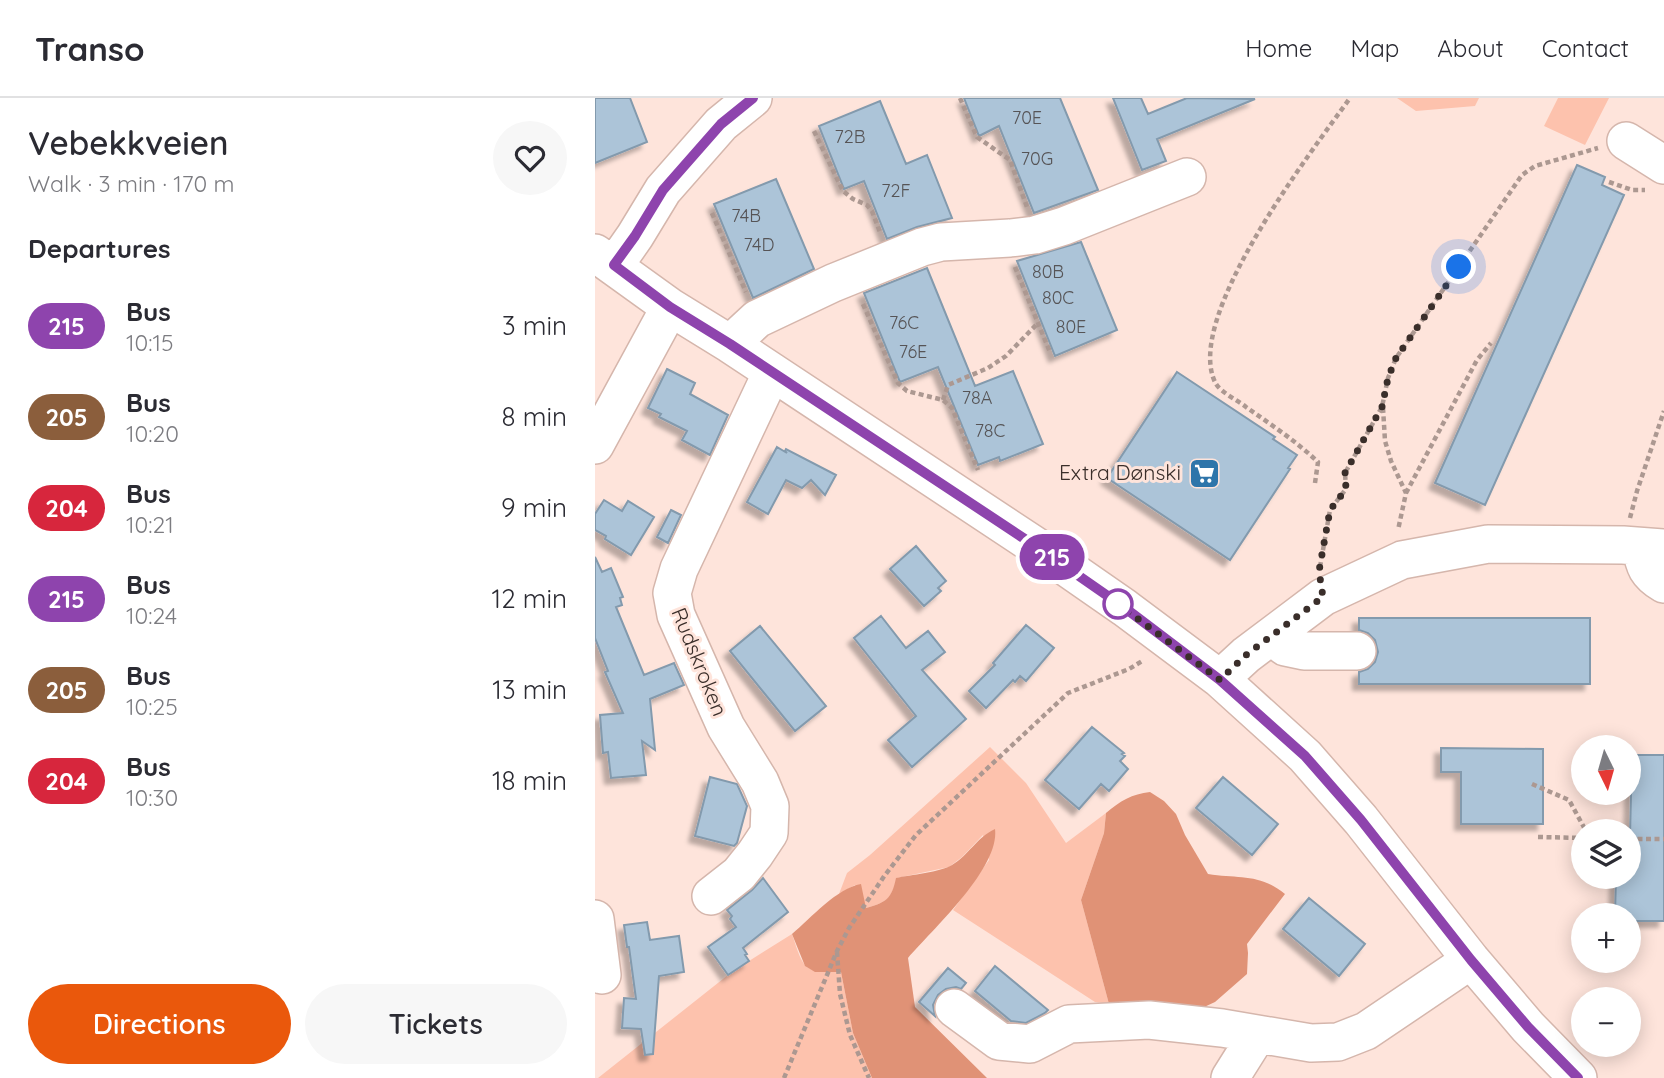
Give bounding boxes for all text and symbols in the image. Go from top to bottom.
text: Transo [35,28,145,69]
text: Home [1245,33,1312,63]
text: Map [1350,33,1399,63]
text: About [1437,33,1504,63]
text: Contact [1542,33,1629,63]
house number: 70E [1012,106,1042,129]
button: heart [493,121,567,195]
text: Vebekkveien [28,122,229,163]
house number: 72B [835,125,865,148]
house number: 70G [1021,147,1053,170]
text: Walk · 3 min · 170 m [28,169,234,198]
house number: 72F [881,179,911,202]
house number: 74B [731,204,761,227]
text: Departures [28,232,171,265]
house number: 74D [744,233,775,256]
your location [1441,249,1476,284]
house number: 80B [1032,260,1064,283]
house number: 80C [1042,286,1074,309]
text: Bus [126,295,171,328]
text: 3 min [502,309,567,342]
text: 215 [48,311,85,341]
house number: 76C [889,311,919,334]
house number: 80E [1056,315,1086,338]
text: 10:15 [126,328,174,357]
house number: 76E [899,340,927,363]
text: Bus [126,386,171,419]
house number: 78A [962,386,993,409]
text: 8 min [502,400,567,433]
text: 205 [45,402,88,432]
text: 10:20 [126,419,179,448]
house number: 78C [975,419,1006,442]
supermarket icon: Extra Dønski [1187,456,1221,490]
place label: Extra Dønski [1059,459,1181,485]
text: Bus [126,477,171,510]
text: 9 min [501,491,567,524]
text: 204 [45,493,88,523]
text: 10:21 [126,510,174,539]
line badge: 215 [1012,534,1092,580]
text: 215 [1034,542,1070,572]
text: Bus [126,568,171,601]
text: 12 min [492,582,567,615]
text: 215 [48,584,85,614]
unlabelled marker [1103,589,1133,619]
text: 10:24 [126,601,177,630]
street label: Rudskroken [666,604,733,720]
text: Bus [126,659,171,692]
text: 13 min [492,673,567,706]
text: 205 [45,675,88,705]
text: 10:25 [126,692,178,721]
north arrow [1571,735,1641,805]
map controls [1571,735,1641,1057]
text: Bus [126,750,171,783]
text: 18 min [492,764,567,797]
text: 204 [45,766,88,796]
text: 10:30 [126,783,178,812]
button: layers [1571,819,1641,889]
button: + [1571,903,1641,973]
button: Directions [28,984,291,1064]
button: Tickets [305,984,567,1064]
button: − [1571,987,1641,1057]

